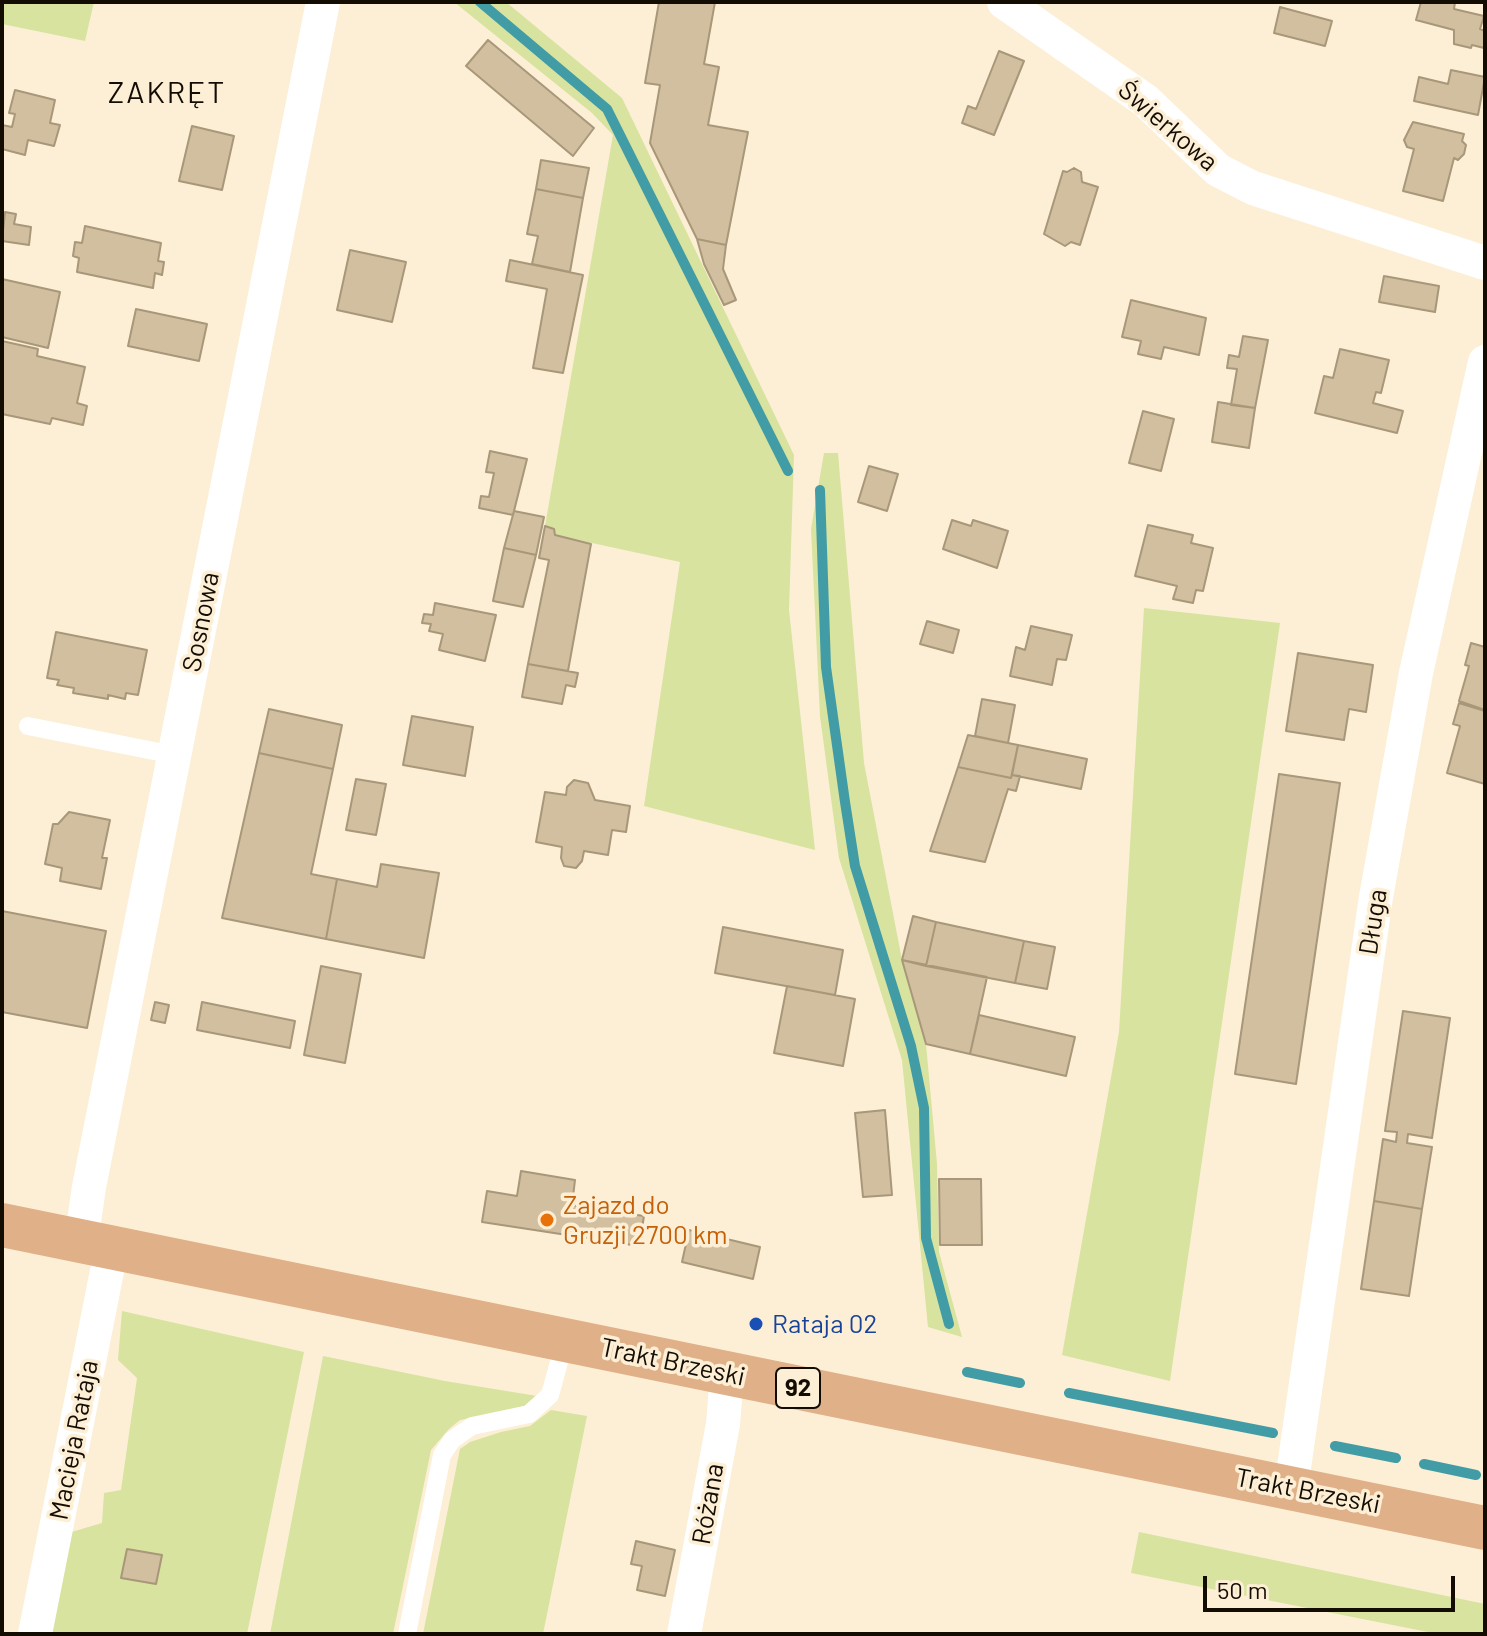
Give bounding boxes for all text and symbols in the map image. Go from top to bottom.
street label: Świerkowa [1112,74,1224,178]
district label: ZAKRĘT [108,75,226,111]
street label: Sosnowa [176,569,226,675]
street label: Długa [1352,887,1394,957]
place label: Zajazd do Gruzji 2700 km [563,1189,727,1250]
marker: Zajazd do Gruzji 2700 km [538,1211,556,1229]
place label: Rataja 02 [772,1308,877,1340]
marker: Rataja 02 [747,1315,765,1333]
street label: Trakt Brzeski [598,1331,748,1393]
street label: Macieja Rataja [43,1357,105,1523]
road number: 92 [776,1368,820,1408]
street label: Różana [686,1461,730,1547]
street label: Trakt Brzeski [1233,1462,1383,1520]
scale bar [1207,1560,1459,1610]
text: 50 m [1217,1575,1268,1604]

